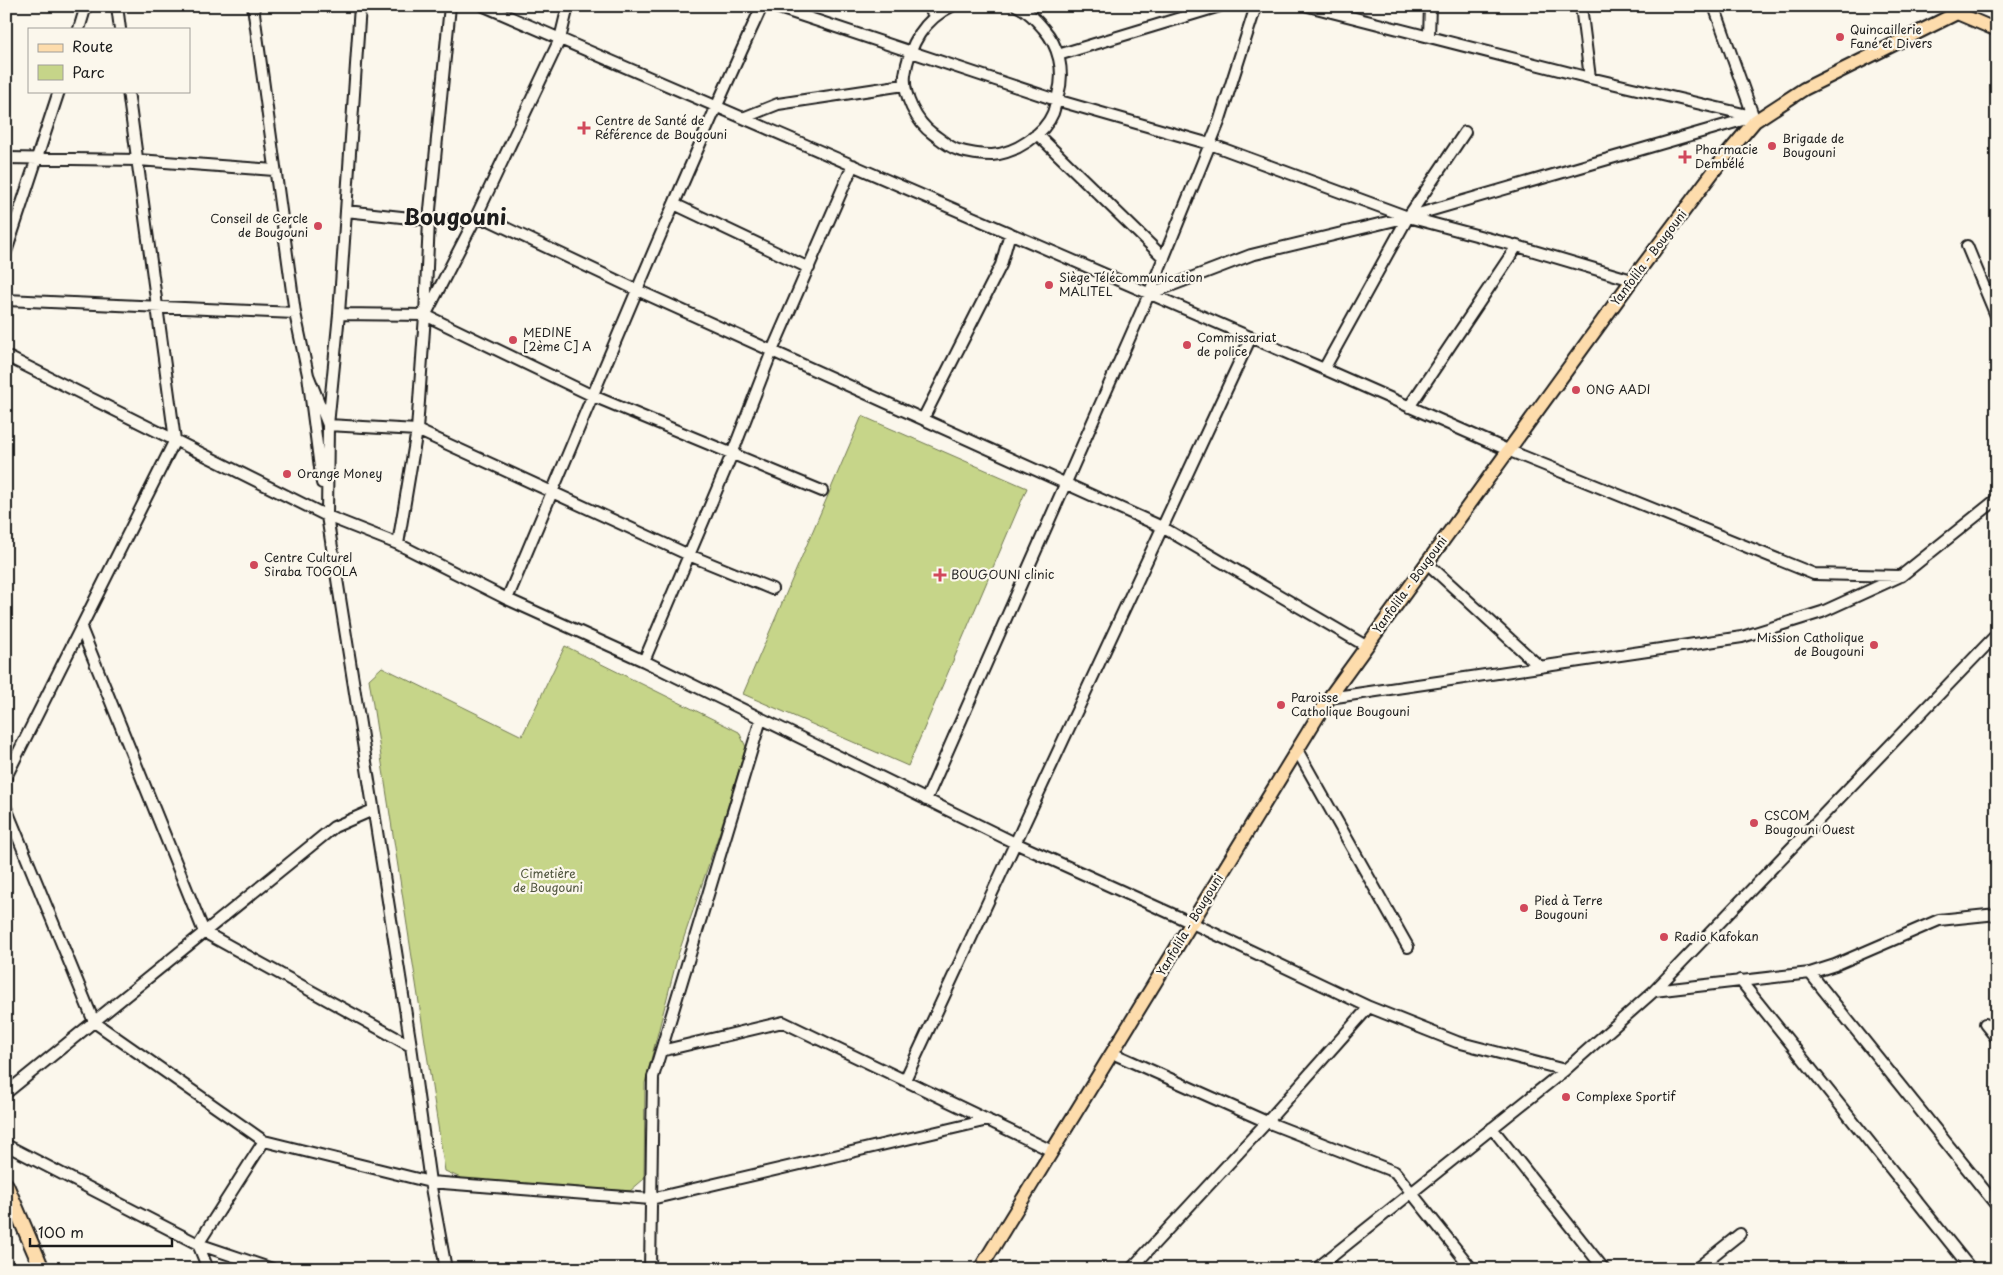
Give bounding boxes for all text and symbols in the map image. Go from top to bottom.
place label: Quincaillerie Fané et Divers [1850,20,1933,52]
legend [28,28,190,92]
marker: Quincaillerie Fané et Divers [1834,31,1846,43]
text: Route [72,34,113,57]
text: Parc [72,60,105,83]
place label: Centre de Santé de Référence de Bougouni [595,111,727,143]
marker: Centre de Santé de Référence de Bougouni [577,121,591,135]
place label: Brigade de Bougouni [1782,129,1845,161]
place label: Pharmacie Dembélé [1695,140,1758,172]
marker: Brigade de Bougouni [1766,140,1778,152]
marker: Pharmacie Dembélé [1679,151,1691,163]
district label: Bougouni [404,199,507,232]
street label: Yanfolila - Bougouni [1606,206,1690,309]
place label: Conseil de Cercle de Bougouni [210,209,308,241]
marker: Conseil de Cercle de Bougouni [312,220,324,232]
place label: Siège Télécommunication MALITEL [1059,268,1203,300]
marker: Siège Télécommunication MALITEL [1043,279,1055,291]
place label: MEDINE [2ème C] A [523,323,592,355]
place label: Commissariat de police [1197,328,1276,360]
marker: MEDINE [2ème C] A [507,334,519,346]
marker: Commissariat de police [1181,339,1193,351]
place label: ONG AADI [1586,380,1650,398]
marker: ONG AADI [1570,384,1582,396]
place label: Orange Money [297,464,382,482]
marker: Orange Money [281,468,293,480]
street label: Yanfolila - Bougouni [1368,532,1451,637]
place label: Centre Culturel Siraba TOGOLA [264,548,358,580]
marker: Centre Culturel Siraba TOGOLA [248,559,260,571]
place label: BOUGOUNI clinic [951,565,1054,583]
marker: BOUGOUNI clinic [933,568,947,582]
place label: Mission Catholique de Bougouni [1757,628,1864,660]
marker: Mission Catholique de Bougouni [1868,639,1880,651]
place label: Paroisse Catholique Bougouni [1291,688,1410,720]
marker: Paroisse Catholique Bougouni [1275,699,1287,711]
place label: CSCOM Bougouni Ouest [1764,806,1855,838]
marker: CSCOM Bougouni Ouest [1748,817,1760,829]
park label: Cimetière de Bougouni [513,864,583,896]
street label: Yanfolila - Bougouni [1151,870,1227,979]
place label: Pied à Terre Bougouni [1534,891,1603,923]
marker: Pied à Terre Bougouni [1518,902,1530,914]
place label: Radio Kafokan [1674,927,1759,945]
marker: Radio Kafokan [1658,931,1670,943]
place label: Complexe Sportif [1576,1087,1676,1105]
marker: Complexe Sportif [1560,1091,1572,1103]
scale bar [30,1215,172,1247]
text: 100 m [38,1220,84,1243]

